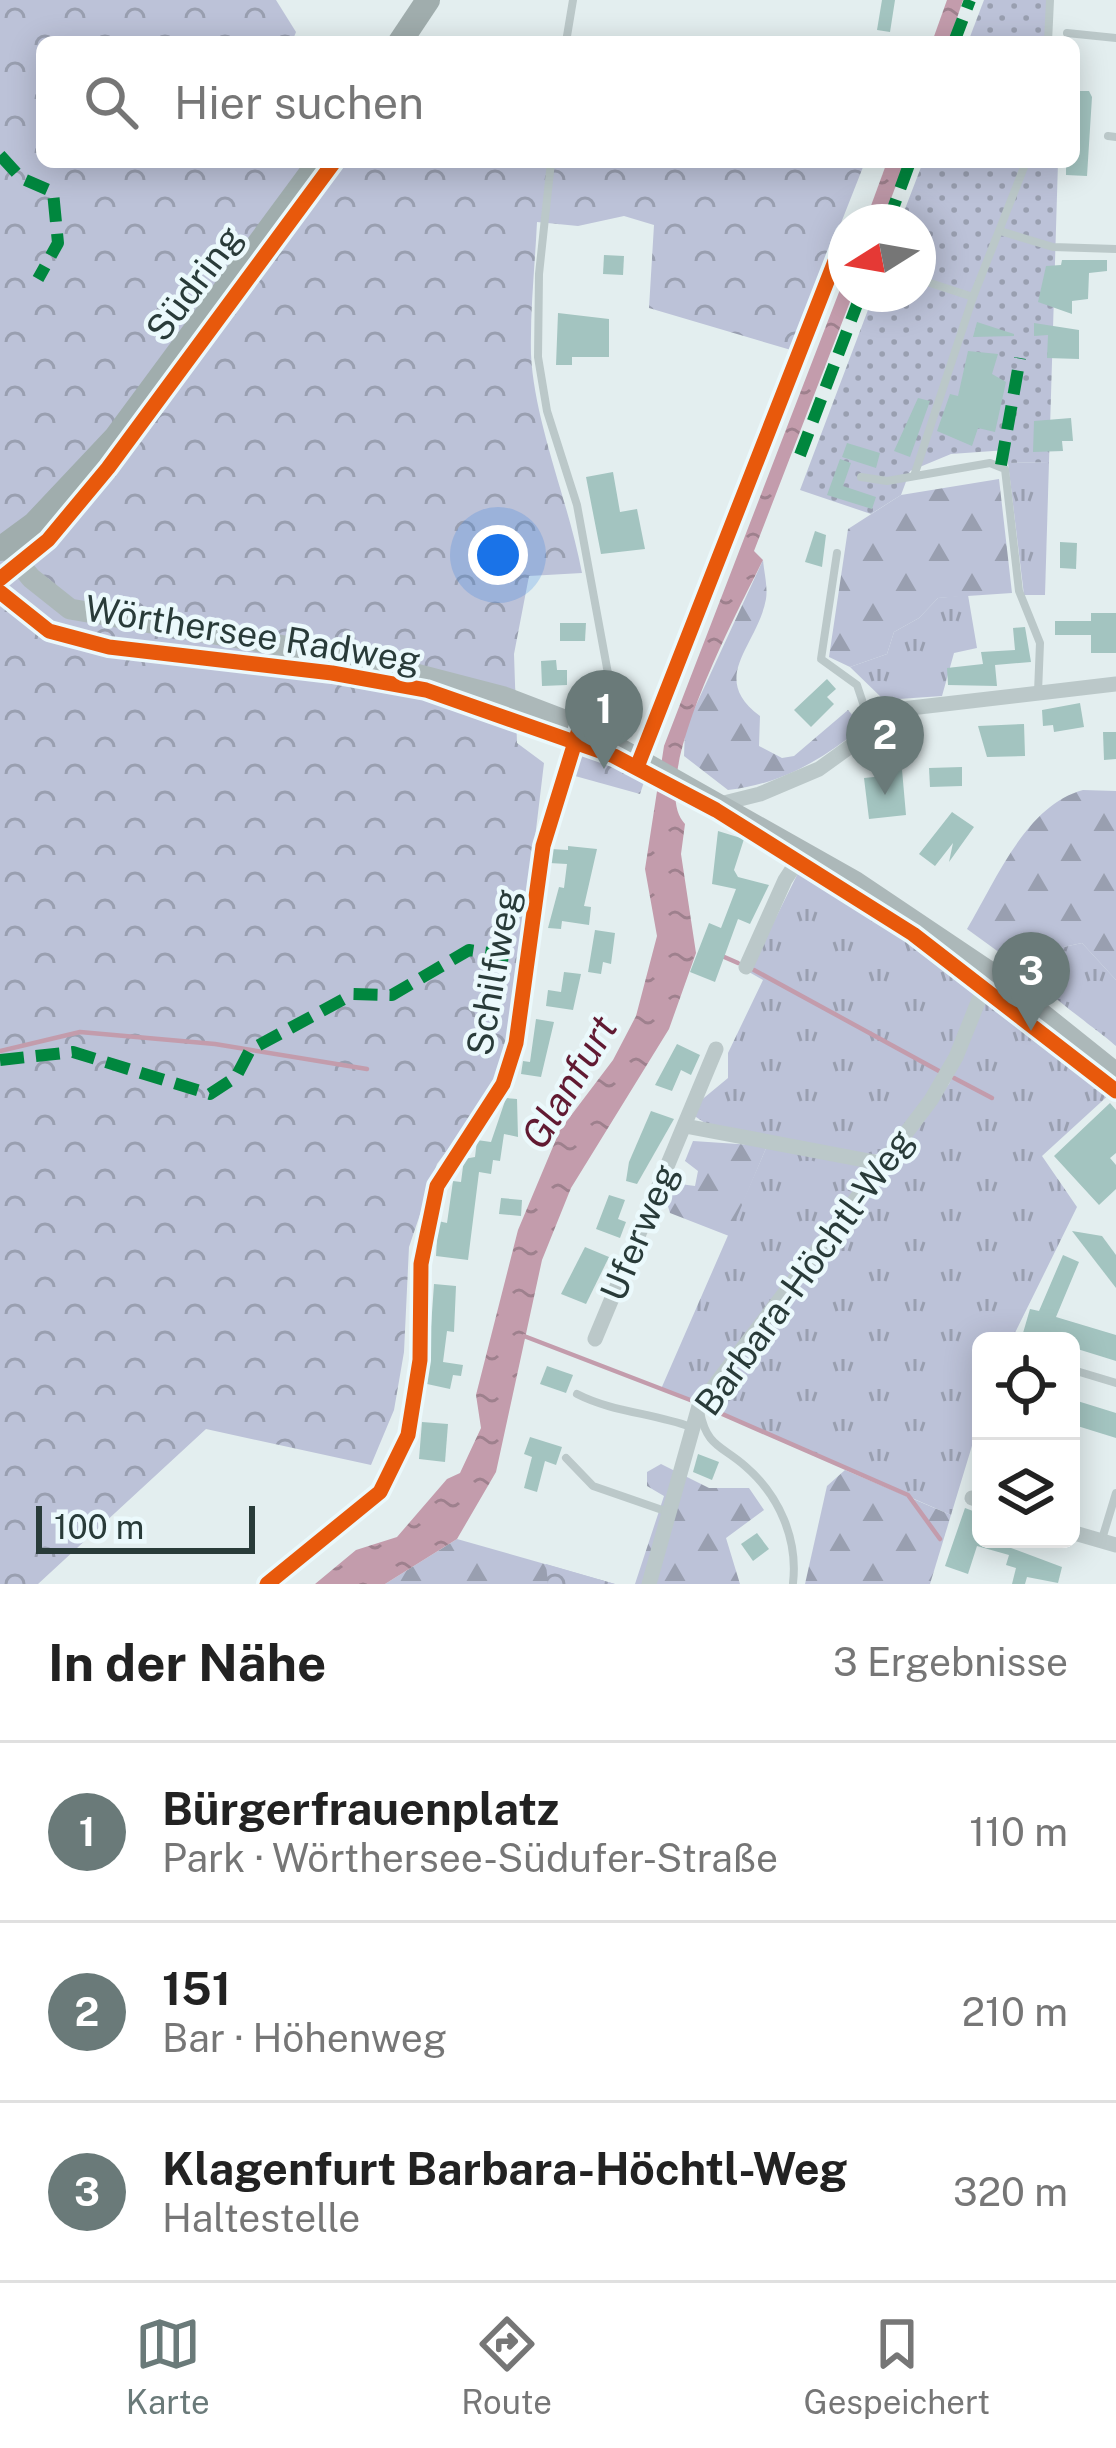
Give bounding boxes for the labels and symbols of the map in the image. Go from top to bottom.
north arrow [828,204,936,312]
street label: Südring [137,217,251,349]
your location [468,525,528,585]
street label: Wörthersee Radweg [82,587,424,681]
pin: 1 [565,670,643,769]
pin: 2 [846,696,924,795]
street label: Schilfweg [458,885,528,1059]
pin: 3 [992,932,1070,1031]
water label: Glanfurt [512,1007,627,1157]
street label: Barbara-Höchtl-Weg [686,1121,922,1423]
street label: Uferweg [591,1157,687,1307]
scale bar [36,1500,255,1553]

